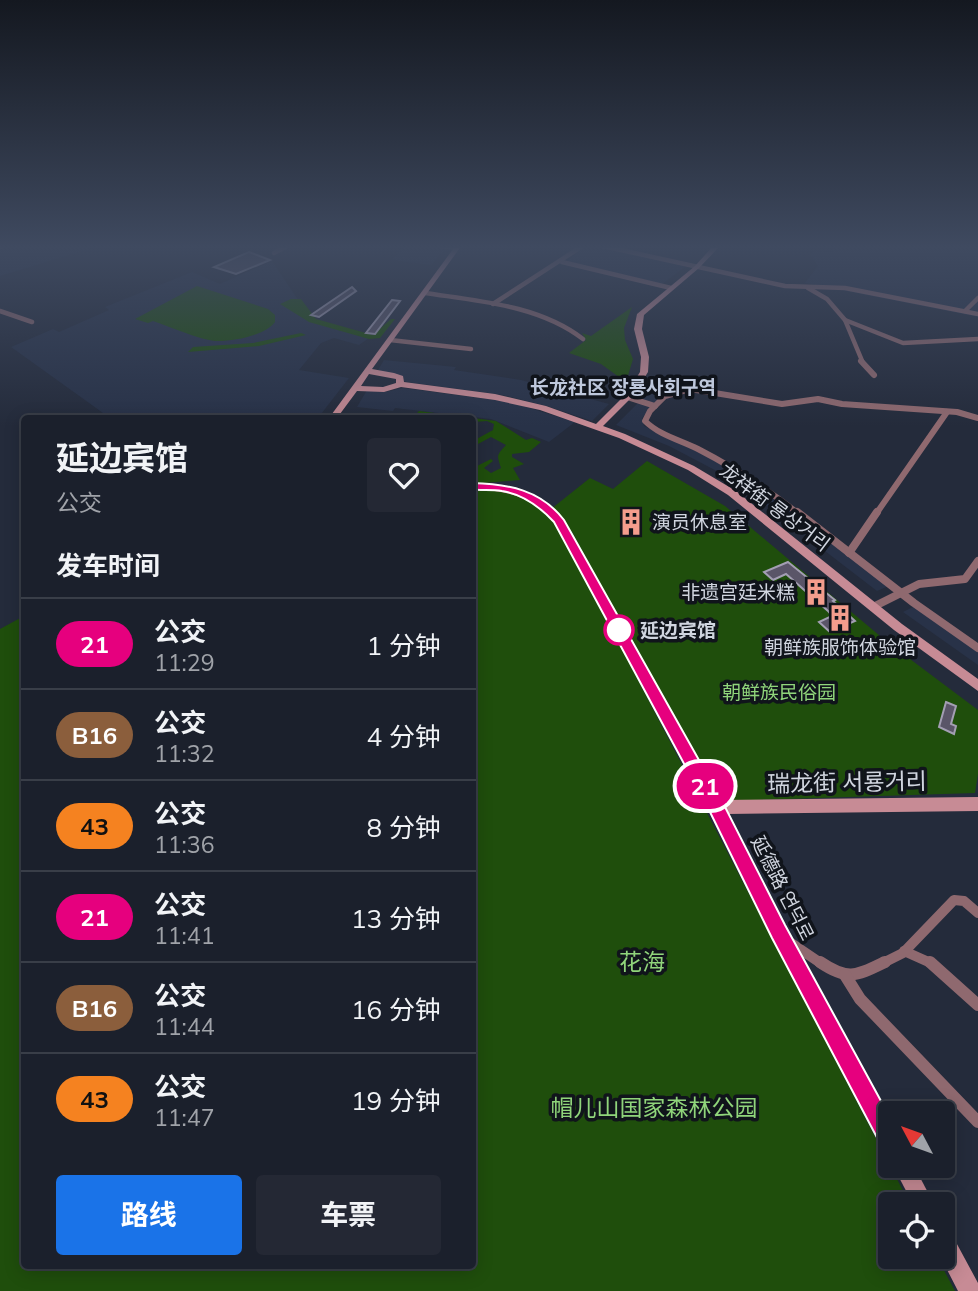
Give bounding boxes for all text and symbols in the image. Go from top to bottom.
district label: 长龙社区 장룡사회구역 [530,375,716,399]
text: 延边宾馆 [56,437,188,478]
button: heart [367,438,441,512]
street label: 龙祥街 룡상거리 [715,458,835,556]
text: 公交 [56,488,102,517]
building icon: 演员休息室 [616,507,646,537]
place label: 演员休息室 [652,510,747,534]
text: 发车时间 [56,549,160,582]
building icon: 非遗宫廷米糕 [801,577,831,607]
place label: 非遗宫廷米糕 [681,580,795,604]
building icon: 朝鲜族服饰体验馆 [825,603,855,633]
text: 公交 [154,615,206,648]
marker: 延边宾馆 [604,615,634,645]
place label: 延边宾馆 [640,618,716,642]
text: 21 [80,629,109,659]
text: 1 分钟 [367,629,441,662]
place label: 朝鲜族服饰体验馆 [764,635,916,659]
text: 11:29 [154,648,214,677]
park label: 朝鲜族民俗园 [722,680,836,704]
text: 公交 [154,706,206,739]
text: B16 [72,720,117,750]
text: 4 分钟 [367,720,441,753]
text: 11:32 [154,739,214,768]
line badge: 21 [674,763,736,809]
street label: 瑞龙街 서룡거리 [767,766,927,798]
text: 21 [691,771,719,801]
text: 公交 [154,797,206,830]
text: 43 [80,811,109,841]
text: 8 分钟 [367,811,441,844]
text: 11:36 [154,830,214,859]
street label: 延德路 연덕로 [746,832,820,944]
text: 公交 [154,888,206,921]
text: 21 [80,902,109,932]
text: 13 分钟 [351,902,441,935]
text: 11:41 [154,921,214,950]
park label: 花海 [619,947,665,976]
text: 公交 [154,979,206,1012]
text: B16 [72,993,117,1023]
text: 16 分钟 [351,993,441,1026]
text: 11:44 [154,1012,214,1041]
text: 公交 [154,1070,206,1103]
text: 43 [80,1084,109,1114]
text: 19 分钟 [351,1084,441,1117]
park label: 帽儿山国家森林公园 [551,1093,758,1122]
north arrow [878,1101,956,1178]
map controls [878,1101,955,1269]
text: 11:47 [154,1103,214,1132]
button: 路线 [56,1175,242,1255]
button: 车票 [256,1175,441,1255]
button: locate [878,1192,955,1269]

